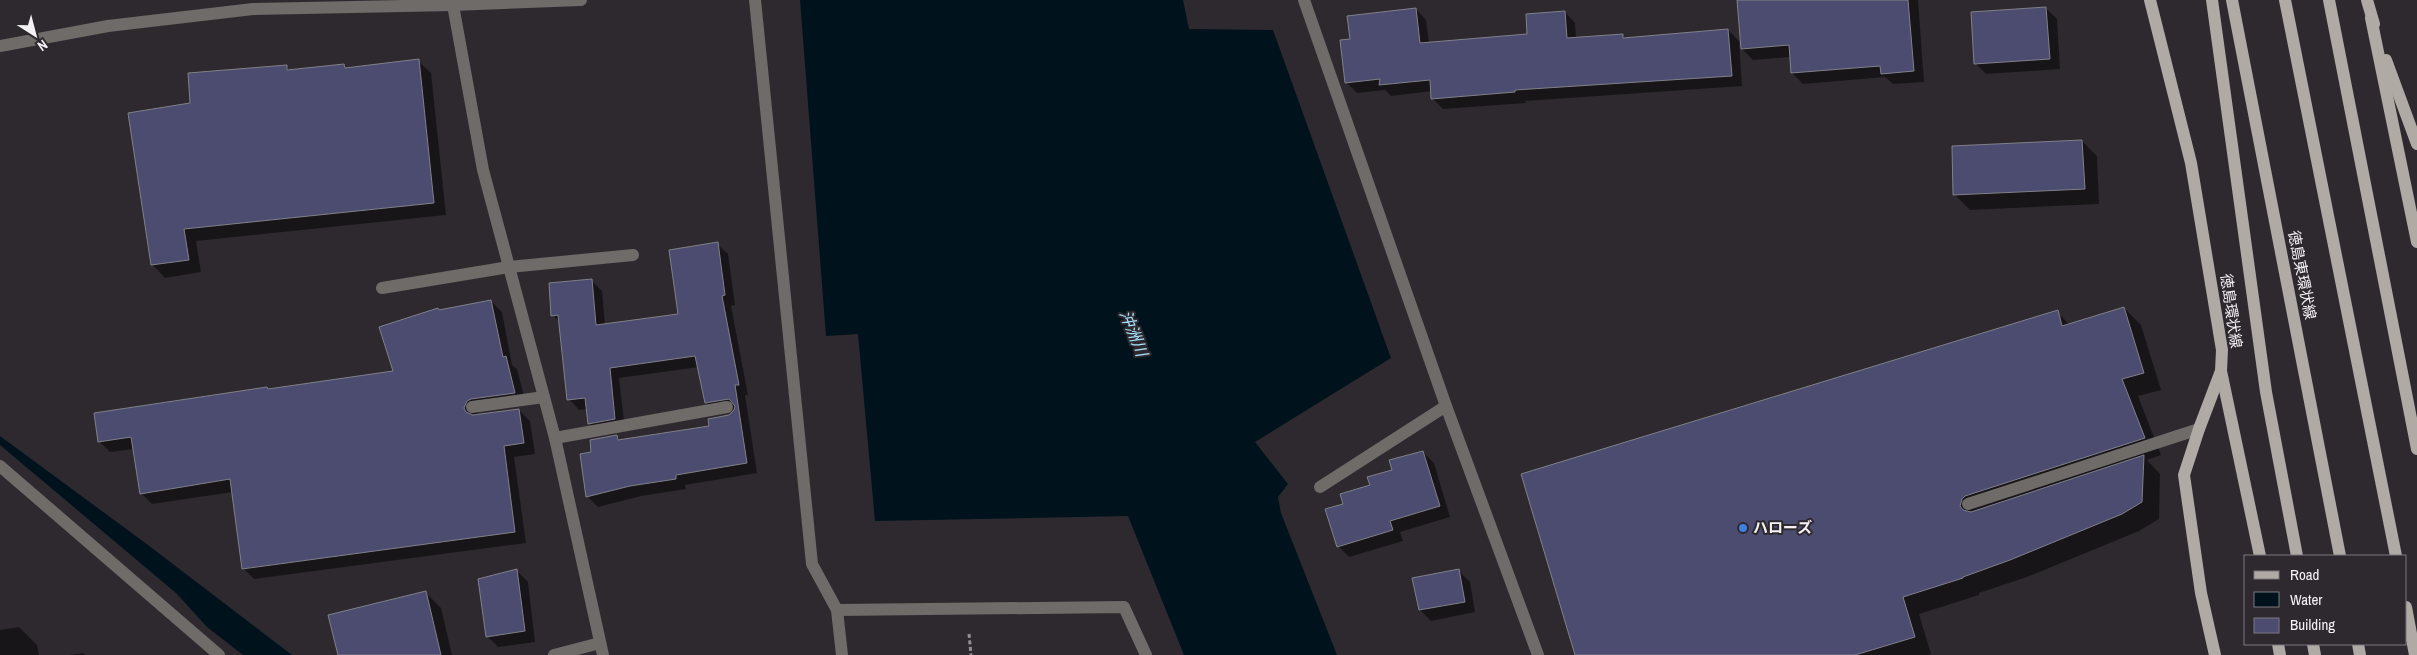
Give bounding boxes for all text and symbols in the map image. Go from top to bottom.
north arrow [10,10,60,60]
text: N [34,36,51,55]
street label: 徳島東環状線 [2284,229,2321,321]
street label: 徳島環状線 [2216,272,2247,350]
water label: 沖洲川 [1115,307,1154,361]
place label: ハローズ [1753,517,1812,538]
marker: ハローズ [1737,522,1749,534]
legend [2244,555,2407,645]
text: Road [2290,564,2319,585]
text: Water [2290,589,2322,610]
text: Building [2290,614,2335,635]

